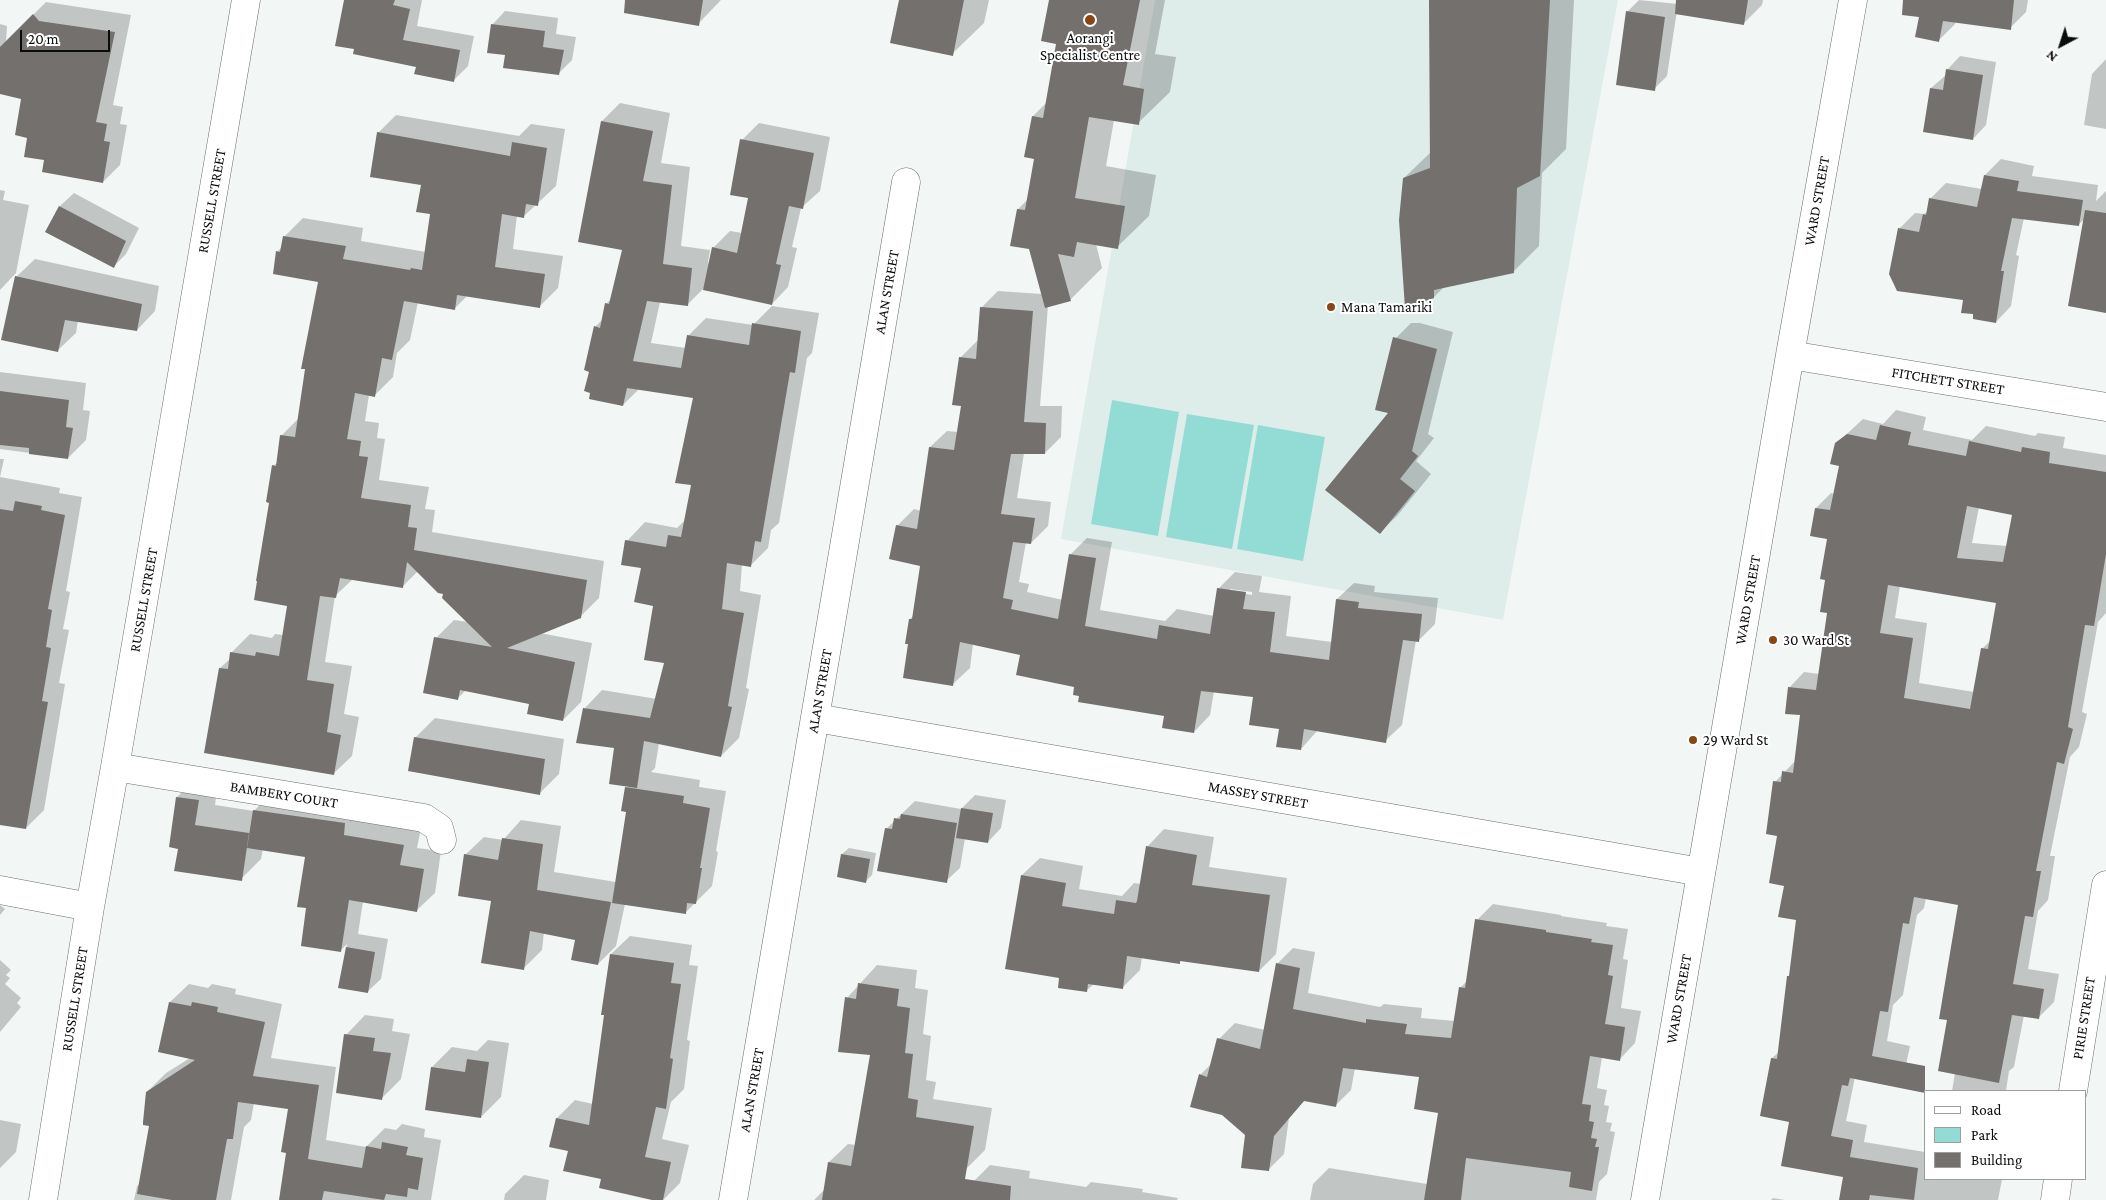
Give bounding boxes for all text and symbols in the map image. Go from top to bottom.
marker: Aorangi Specialist Centre [1083,13,1097,27]
scale bar [22,20,112,52]
north arrow [2036,20,2086,70]
place label: Aorangi Specialist Centre [1040,29,1140,64]
text: 20 m [28,31,59,47]
text: N [2043,47,2060,66]
street label: RUSSELL STREET [194,147,230,255]
street label: WARD STREET [1800,155,1834,247]
street label: ALAN STREET [871,249,903,335]
place label: Mana Tamariki [1341,298,1432,316]
marker: Mana Tamariki [1325,301,1337,313]
street label: FITCHETT STREET [1890,363,2006,399]
street label: RUSSELL STREET [126,546,162,654]
street label: WARD STREET [1731,554,1765,646]
place label: 30 Ward St [1783,631,1849,649]
marker: 30 Ward St [1767,634,1779,646]
street label: ALAN STREET [804,648,836,734]
place label: 29 Ward St [1703,731,1768,749]
marker: 29 Ward St [1687,734,1699,746]
street label: MASSEY STREET [1206,777,1310,813]
street label: BAMBERY COURT [229,778,339,812]
street label: RUSSELL STREET [58,945,92,1053]
street label: WARD STREET [1662,953,1696,1045]
street label: PIRIE STREET [2069,975,2099,1061]
street label: ALAN STREET [736,1047,768,1133]
legend [1924,1090,2086,1180]
text: Road [1971,1102,2001,1118]
text: Park [1971,1127,1998,1143]
text: Building [1971,1152,2022,1168]

